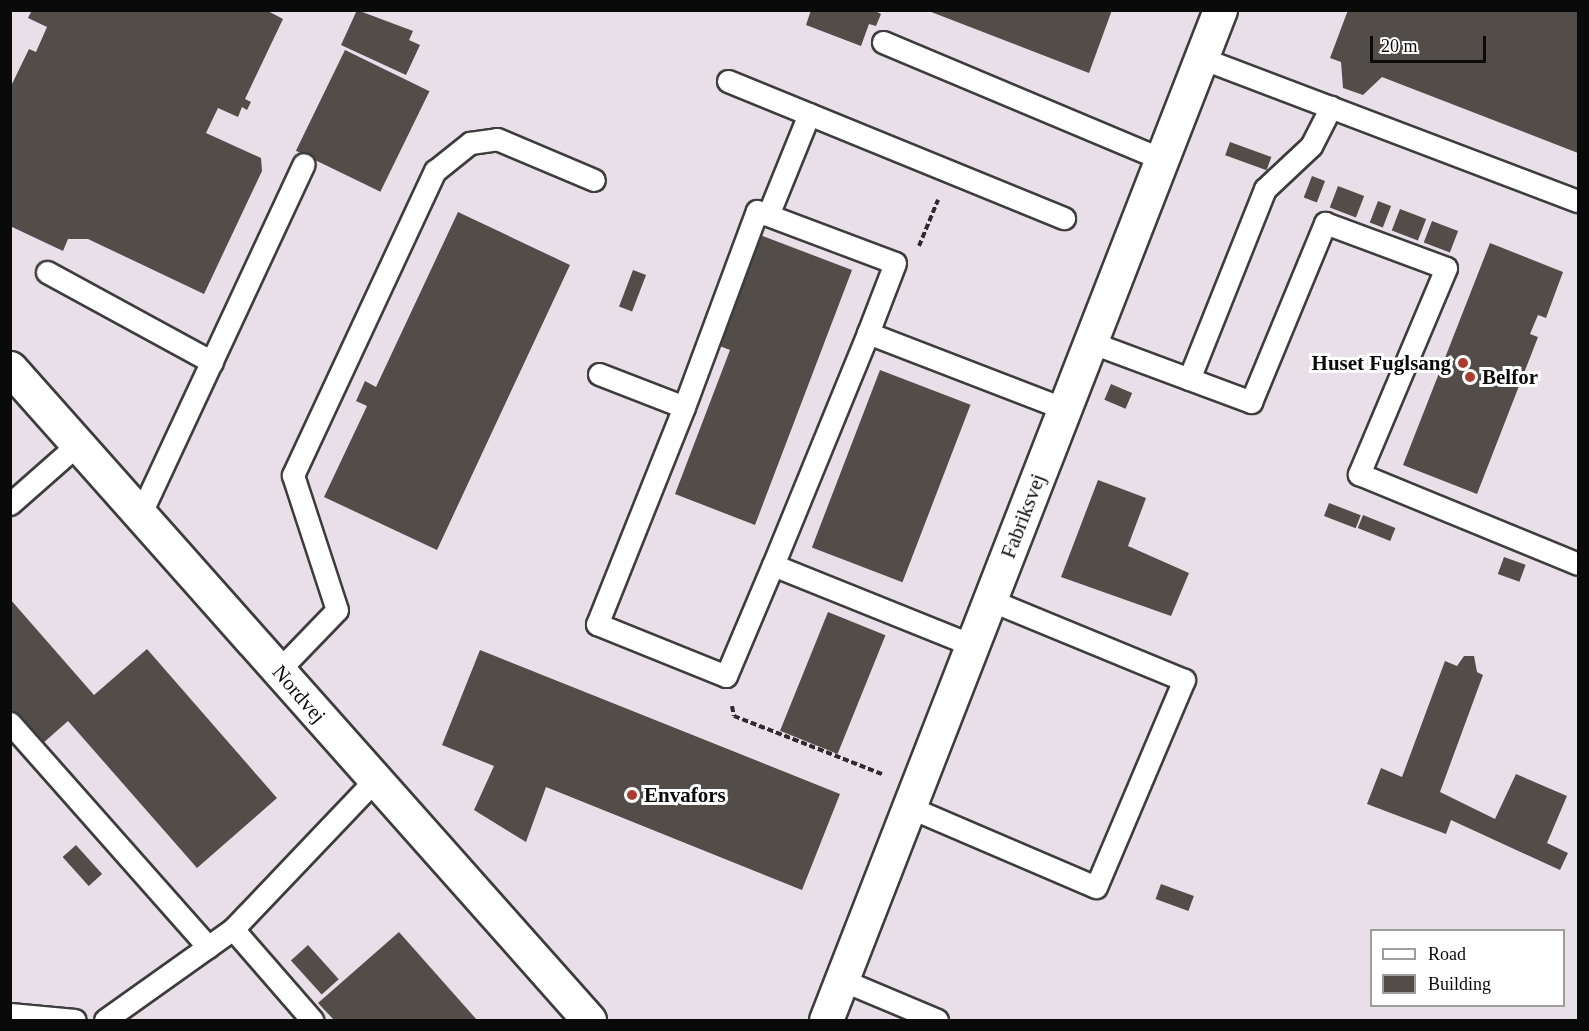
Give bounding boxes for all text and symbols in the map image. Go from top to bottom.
scale bar [1373,24,1488,62]
text: 20 m [1381,36,1418,56]
place label: Huset Fuglsang [1312,350,1451,376]
marker: Huset Fuglsang [1456,356,1470,370]
place label: Belfor [1482,364,1538,390]
marker: Belfor [1463,370,1477,384]
street label: Fabriksvej [995,470,1051,562]
street label: Nordvej [267,660,331,728]
place label: Envafors [644,782,726,808]
marker: Envafors [625,788,639,802]
legend [1370,929,1565,1007]
text: Road [1428,944,1466,964]
text: Building [1428,974,1491,994]

